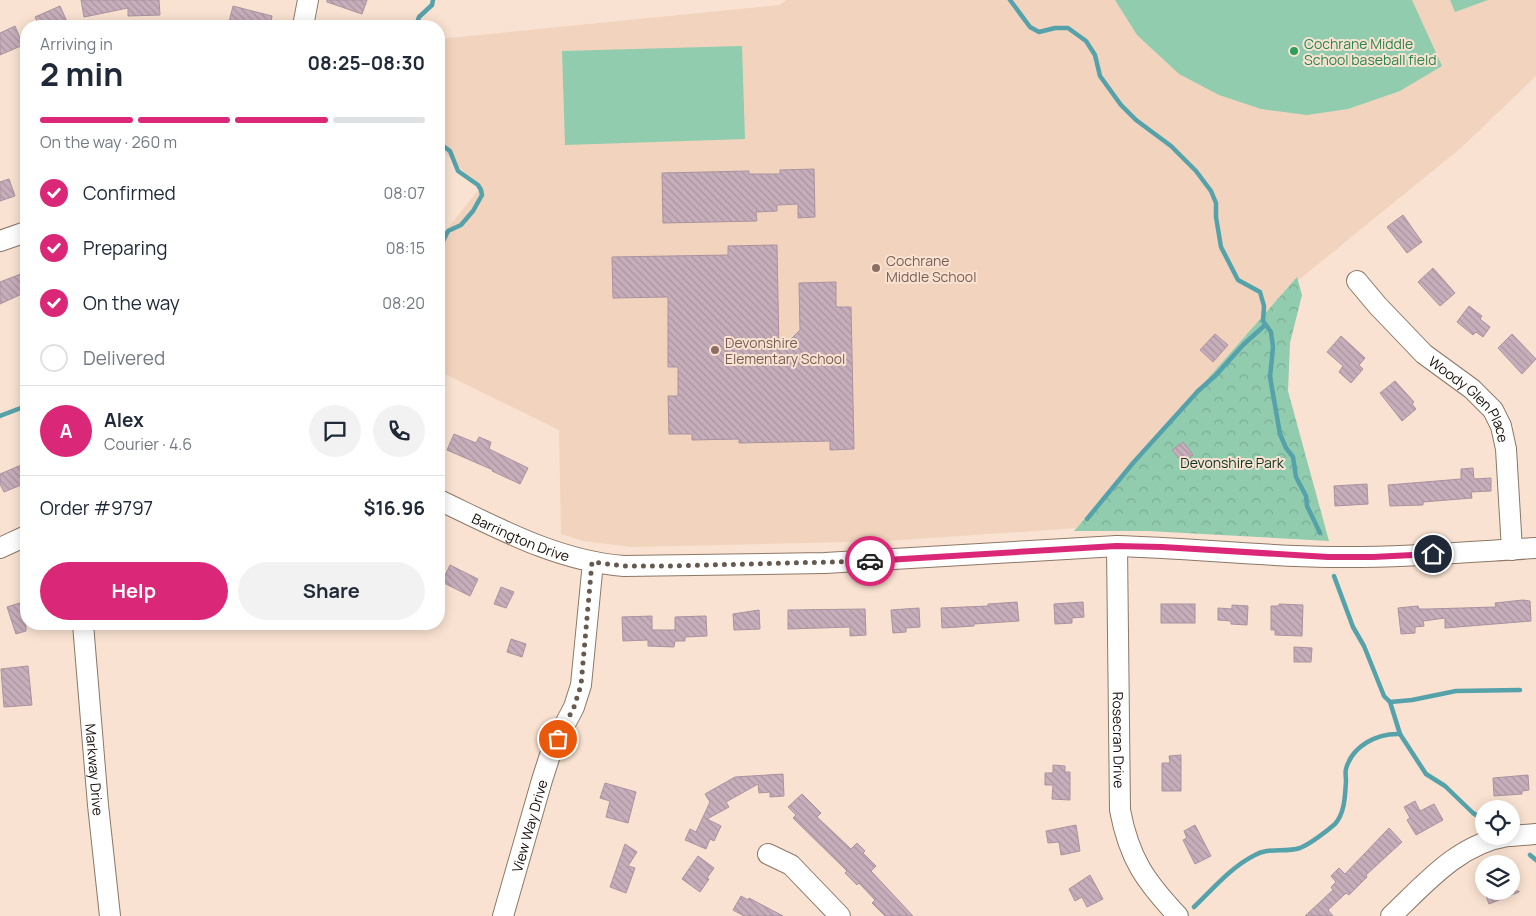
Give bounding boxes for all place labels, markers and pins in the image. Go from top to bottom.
place label: Cochrane Middle School baseball field [1304,34,1437,69]
marker: Cochrane Middle School baseball field [1288,45,1300,57]
place label: Cochrane Middle School [886,251,976,286]
marker: Cochrane Middle School [870,262,882,274]
place label: Devonshire Elementary School [725,333,845,368]
marker: Devonshire Elementary School [709,344,721,356]
pin [1412,533,1454,575]
pin [537,718,579,760]

